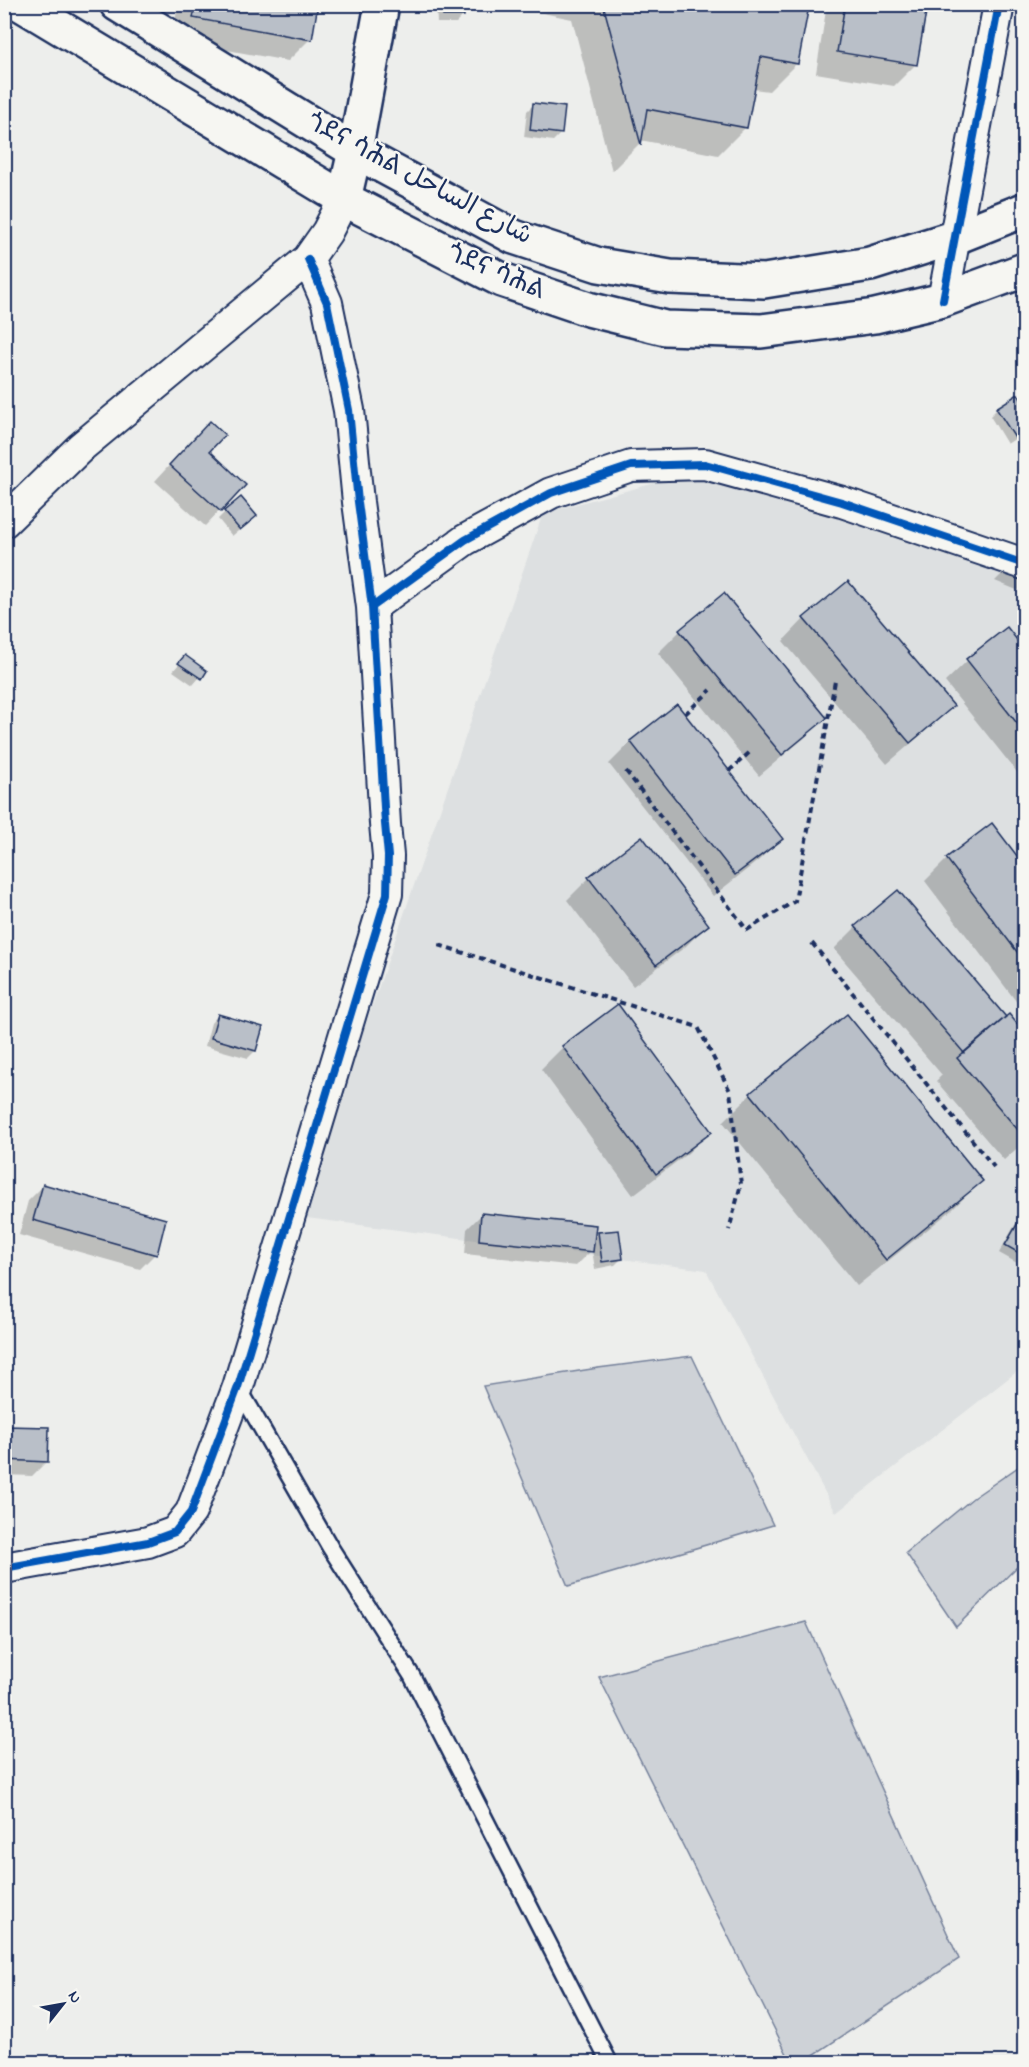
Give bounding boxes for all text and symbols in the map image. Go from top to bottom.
street label: ጎደና ሳሕል شارع الساحل [299,104,539,256]
street label: ጎደና ሳሕል [441,235,551,311]
north arrow [33,1974,93,2034]
text: N [61,1986,87,2008]

